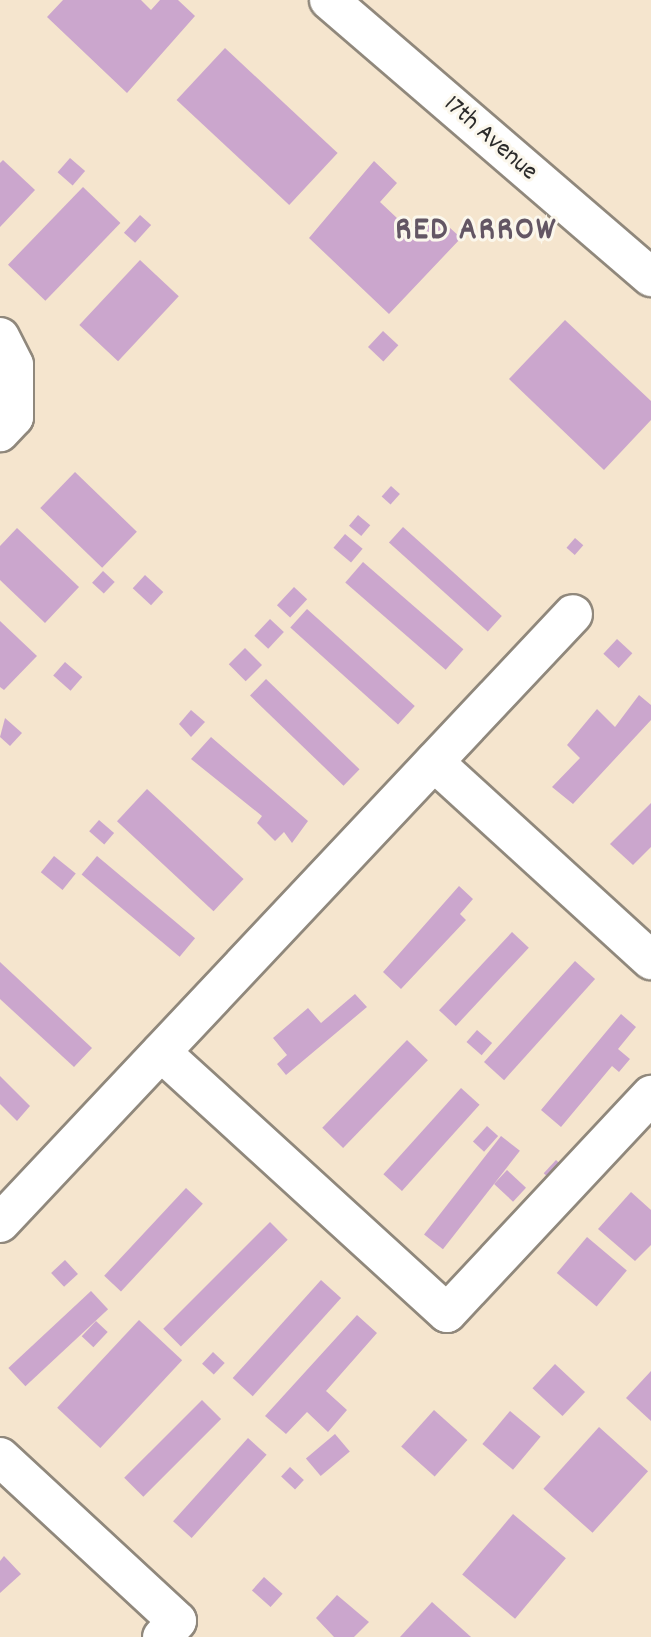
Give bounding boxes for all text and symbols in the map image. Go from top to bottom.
street label: 17th Avenue [437,90,543,188]
district label: RED ARROW [396,212,556,252]

